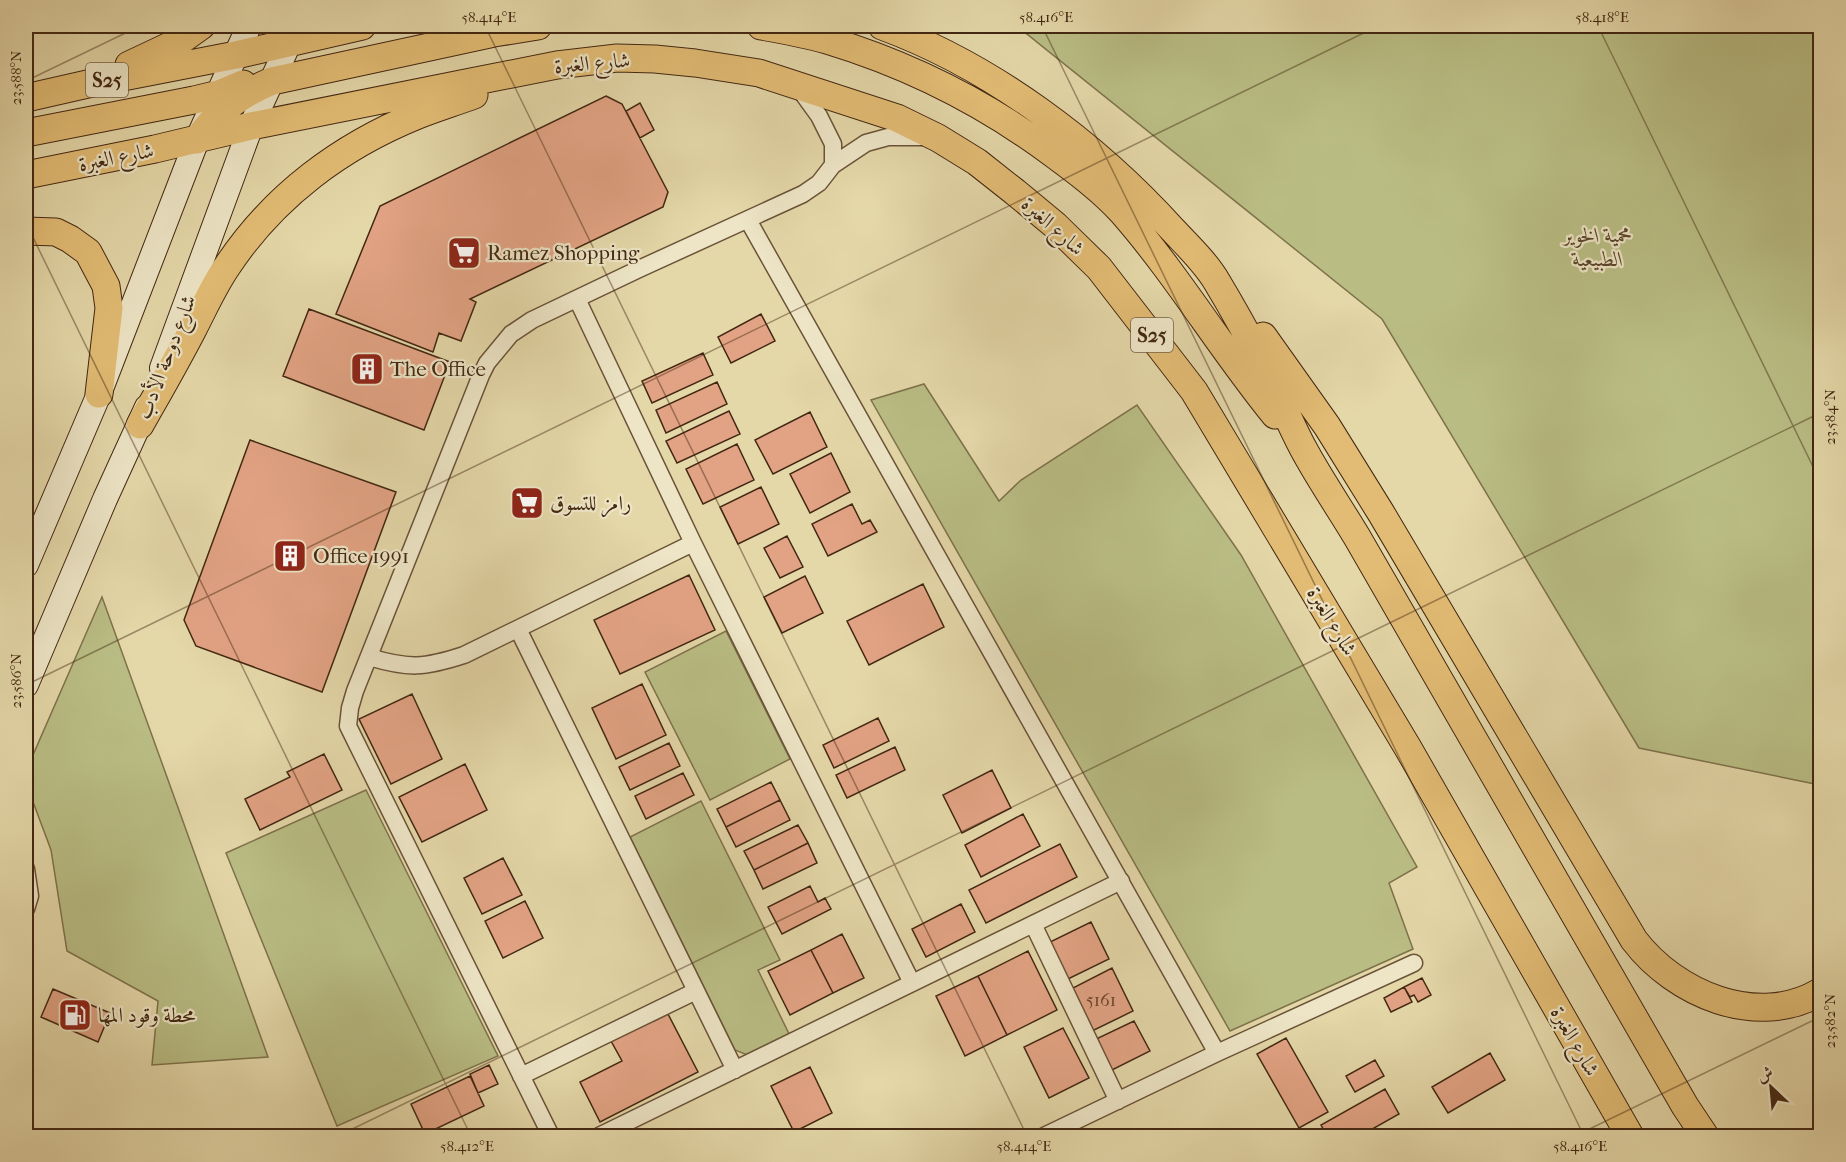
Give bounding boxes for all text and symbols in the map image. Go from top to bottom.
text: 58.414°E [462,8,516,26]
text: 58.416°E [1019,8,1073,26]
text: 58.418°E [1575,8,1629,26]
street label: شارع الغبرة [553,48,632,84]
text: 23.588°N [7,50,25,105]
road number: S25 [86,63,128,97]
street label: شارع الغبرة [76,138,157,182]
street label: شارع الغبرة [1013,192,1089,265]
park label: محمية الخوير الطبيعية [1561,223,1633,272]
supermarket icon: Ramez Shopping [446,235,482,271]
place label: Ramez Shopping [487,241,640,265]
street label: شارع دوحة الأدب [129,291,206,425]
road number: S25 [1131,318,1173,352]
building icon: The Office [349,351,385,387]
place label: The Office [390,357,486,381]
text: 23.584°N [1821,388,1839,445]
supermarket icon: رامز للتسوق [509,485,545,521]
place label: رامز للتسوق [550,491,631,518]
building icon: Office 1991 [272,538,308,574]
place label: Office 1991 [313,544,409,568]
street label: شارع الغبرة [1297,582,1362,663]
text: 23.586°N [7,653,25,709]
house number: 5161 [1086,990,1116,1011]
text: 23.582°N [1821,993,1839,1048]
fuel station icon: محطة وقود المها [57,997,93,1033]
street label: شارع الغبرة [1540,1002,1604,1083]
place label: محطة وقود المها [98,1003,196,1028]
north arrow [1741,1057,1801,1117]
text: ش [1753,1062,1776,1086]
text: 58.412°E [440,1137,494,1155]
text: 58.414°E [997,1137,1051,1155]
text: 58.416°E [1553,1137,1607,1155]

